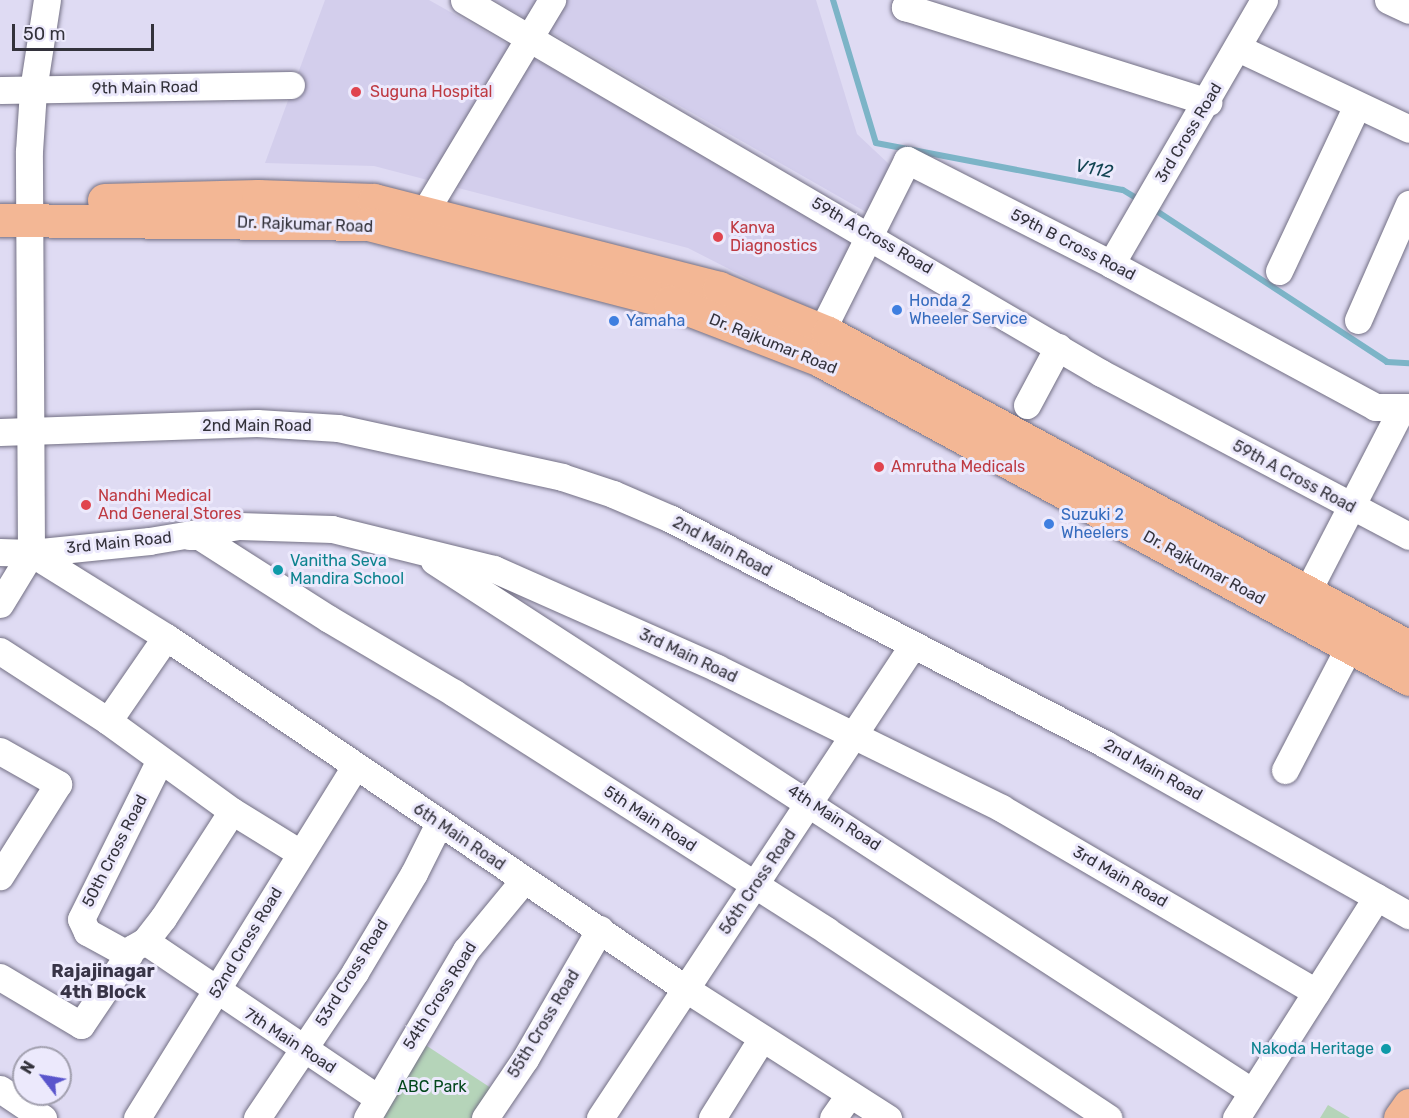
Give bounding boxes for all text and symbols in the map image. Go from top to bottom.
scale bar [15,12,158,50]
text: 50 m [23,23,66,45]
street label: 9th Main Road [92,77,198,99]
street label: 3rd Cross Road [1152,80,1226,186]
place label: Suguna Hospital [370,82,492,102]
marker: Suguna Hospital [347,83,365,101]
water label: V112 [1074,155,1114,183]
street label: 59th A Cross Road [808,193,936,279]
street label: 59th B Cross Road [1007,205,1139,285]
street label: Dr. Rajkumar Road [236,213,374,237]
place label: Kanva Diagnostics [730,218,817,256]
marker: Kanva Diagnostics [711,230,725,244]
place label: Honda 2 Wheeler Service [909,291,1028,329]
marker: Honda 2 Wheeler Service [890,303,904,317]
street label: Dr. Rajkumar Road [706,310,840,378]
place label: Yamaha [626,311,685,331]
marker: Yamaha [607,314,621,328]
street label: 2nd Main Road [202,416,312,436]
street label: 59th A Cross Road [1229,436,1359,518]
place label: Amrutha Medicals [891,457,1025,477]
marker: Amrutha Medicals [872,460,886,474]
place label: Nandhi Medical And General Stores [98,486,241,524]
marker: Nandhi Medical And General Stores [79,498,93,512]
place label: Suzuki 2 Wheelers [1061,505,1129,543]
street label: 2nd Main Road [669,513,775,581]
marker: Suzuki 2 Wheelers [1042,517,1056,531]
street label: Dr. Rajkumar Road [1140,526,1268,610]
street label: 3rd Main Road [65,528,173,558]
place label: Vanitha Seva Mandira School [290,551,404,589]
marker: Vanitha Seva Mandira School [271,563,285,577]
street label: 3rd Main Road [636,625,740,687]
street label: 2nd Main Road [1100,735,1206,805]
street label: 4th Main Road [784,781,884,855]
street label: 5th Main Road [600,782,700,856]
street label: 50th Cross Road [78,792,152,910]
street label: 6th Main Road [409,799,509,875]
street label: 56th Cross Road [716,826,800,938]
street label: 3rd Main Road [1069,842,1171,912]
street label: 52nd Cross Road [205,884,287,1002]
street label: 53rd Cross Road [311,916,393,1030]
street label: 54th Cross Road [399,939,481,1053]
district label: Rajajinagar 4th Block [51,961,155,1004]
street label: 55th Cross Road [504,966,584,1082]
street label: 7th Main Road [241,1004,339,1078]
place label: Nakoda Heritage [1251,1039,1374,1059]
marker: Nakoda Heritage [1379,1042,1393,1056]
north arrow [12,1046,72,1106]
text: N [17,1058,39,1077]
park label: ABC Park [397,1077,467,1097]

